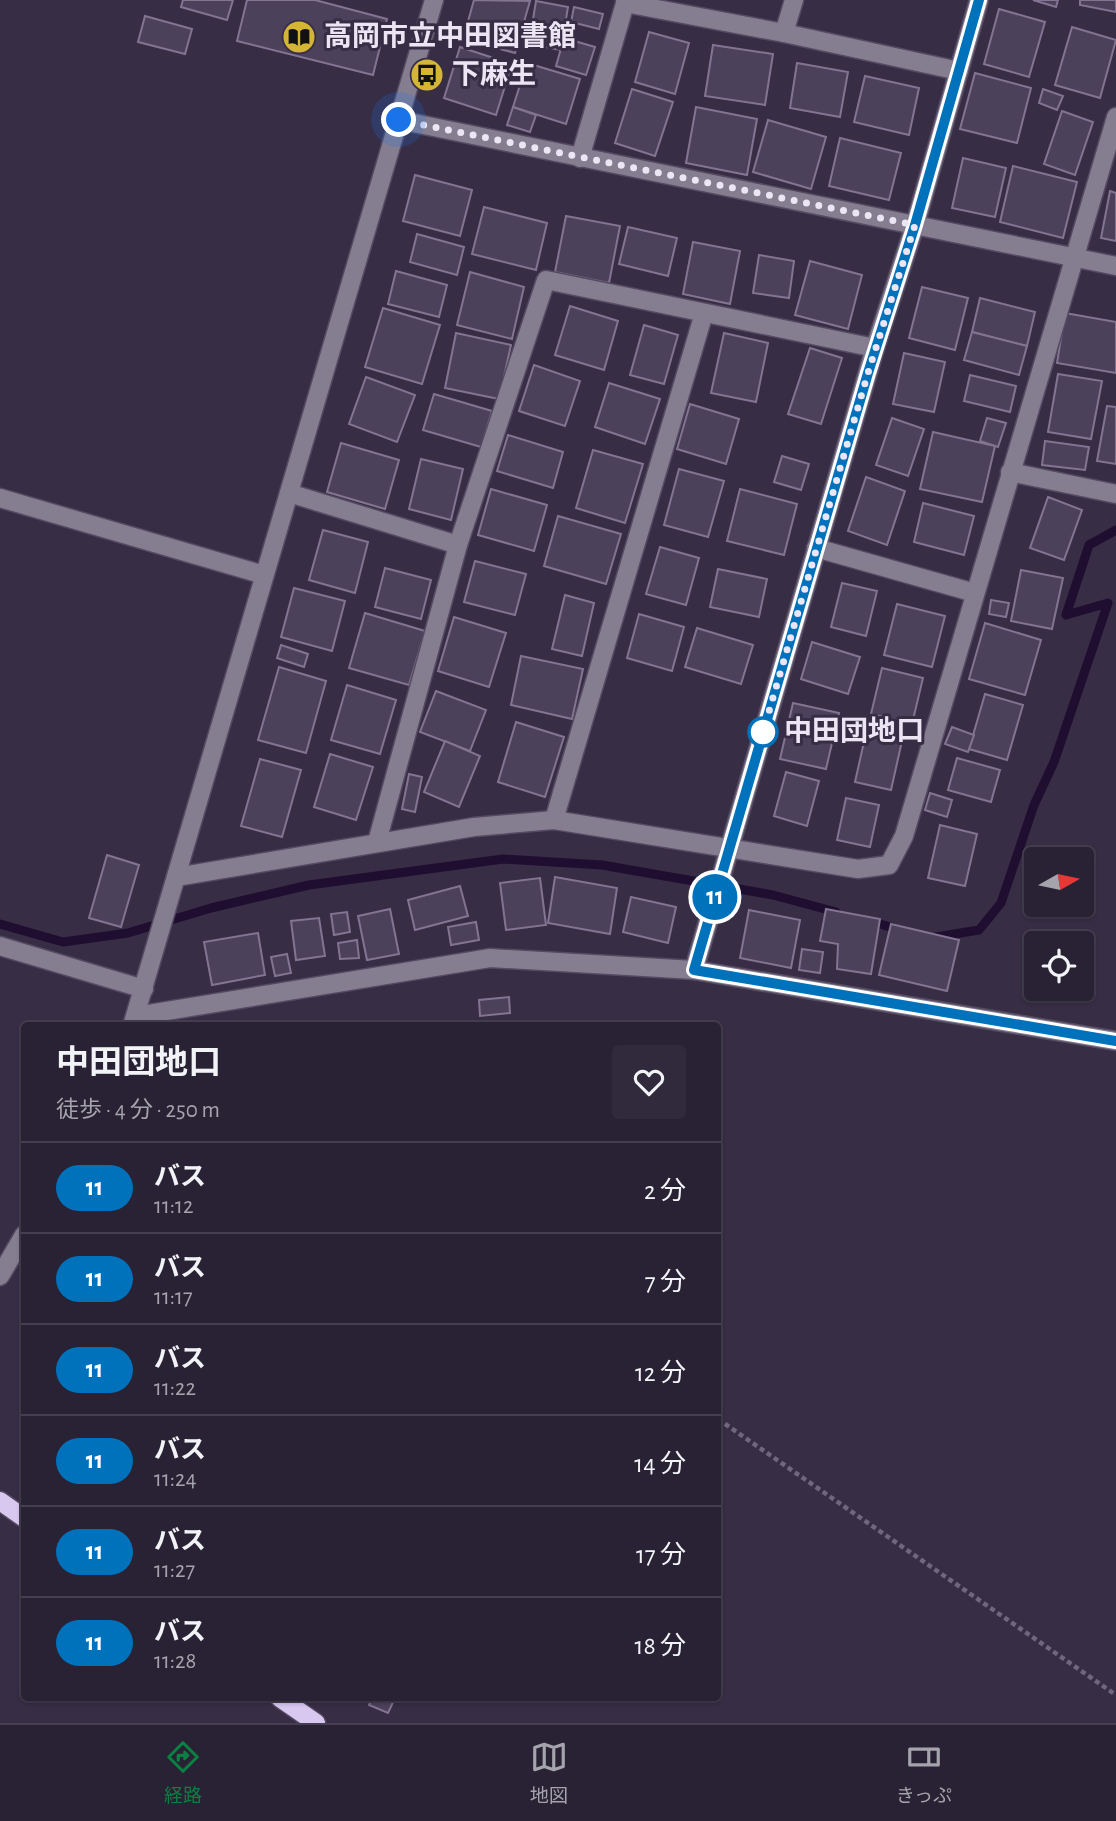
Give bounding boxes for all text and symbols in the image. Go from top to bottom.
library icon: 高岡市立中田図書館 [280,18,318,56]
place label: 高岡市立中田図書館 [324,21,576,51]
bus stop icon: 下麻生 [408,56,446,94]
place label: 下麻生 [452,58,536,89]
your location [381,102,416,137]
place label: 中田団地口 [784,716,924,746]
marker: 中田団地口 [748,717,778,747]
north arrow [1024,847,1094,917]
map controls [1024,847,1094,1001]
line badge: 11 [684,874,746,920]
text: 11 [706,885,724,909]
button: locate [1024,931,1094,1001]
button: heart [612,1045,686,1119]
text: 中田団地口 [56,1047,221,1080]
text: 徒歩 · 4 分 · 250 m [56,1099,220,1122]
text: バス [154,1164,206,1190]
text: 11 [86,1176,103,1200]
text: 2 分 [644,1178,686,1204]
text: 11:12 [154,1195,193,1218]
text: バス [154,1255,206,1281]
text: 11 [86,1267,103,1291]
text: 7 分 [645,1269,686,1295]
text: 11:17 [154,1286,193,1309]
text: バス [154,1346,206,1372]
text: 11 [86,1358,103,1382]
text: 12 分 [635,1360,686,1386]
text: 11:22 [154,1377,196,1400]
text: バス [154,1437,206,1463]
text: 11 [86,1449,103,1473]
text: 14 分 [634,1451,686,1477]
text: 11:24 [154,1468,197,1491]
text: バス [154,1528,206,1554]
text: 11 [86,1540,103,1564]
text: 17 分 [636,1542,686,1568]
text: 11:27 [154,1559,195,1582]
text: バス [154,1619,206,1645]
text: 11 [86,1631,103,1655]
text: 18 分 [634,1633,686,1659]
text: 11:28 [154,1650,196,1673]
tab: 経路 [164,1738,202,1808]
tab: 地図 [530,1738,568,1808]
tab: きっぷ [896,1738,952,1808]

